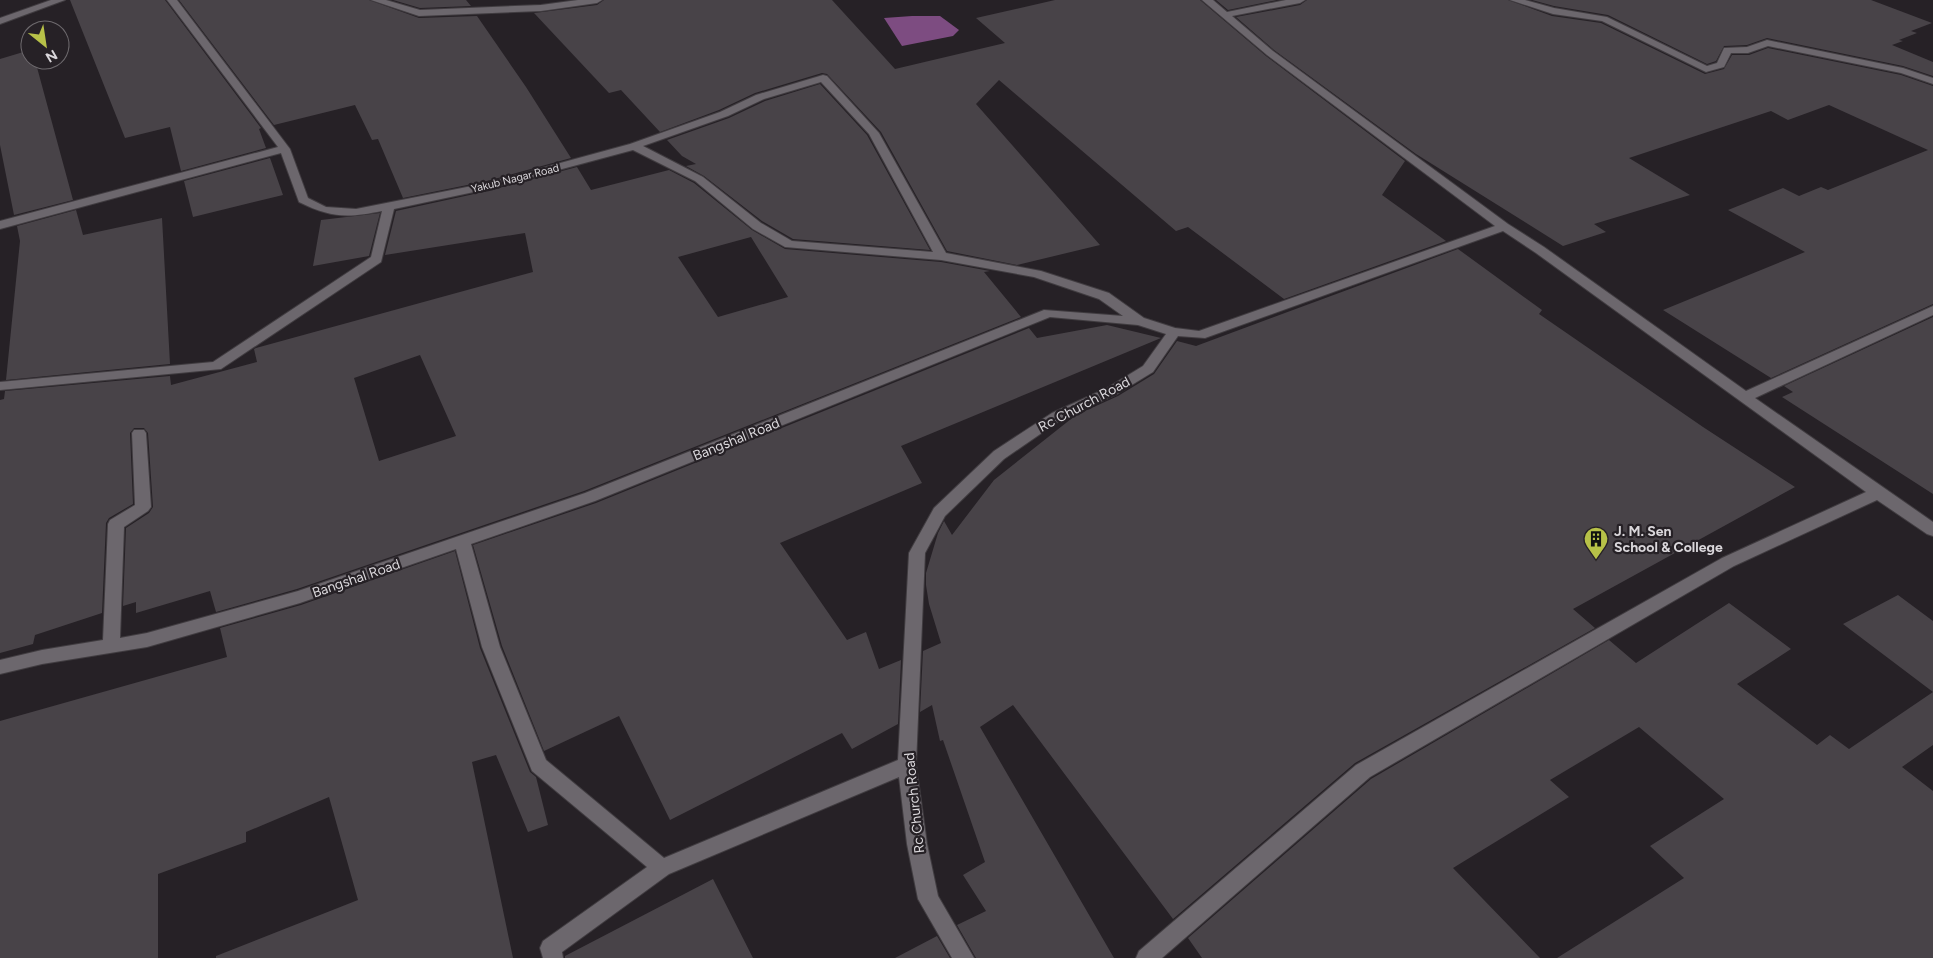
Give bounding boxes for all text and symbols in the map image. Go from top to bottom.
north arrow [20,20,70,70]
text: N [42,46,60,66]
street label: Yakub Nagar Road [470,161,560,196]
street label: Rc Church Road [1036,373,1133,436]
street label: Bangshal Road [690,414,782,465]
place label: J. M. Sen School & College [1614,523,1723,556]
building icon: J. M. Sen School & College [1583,526,1609,560]
street label: Bangshal Road [310,555,402,601]
street label: Rc Church Road [901,752,928,854]

